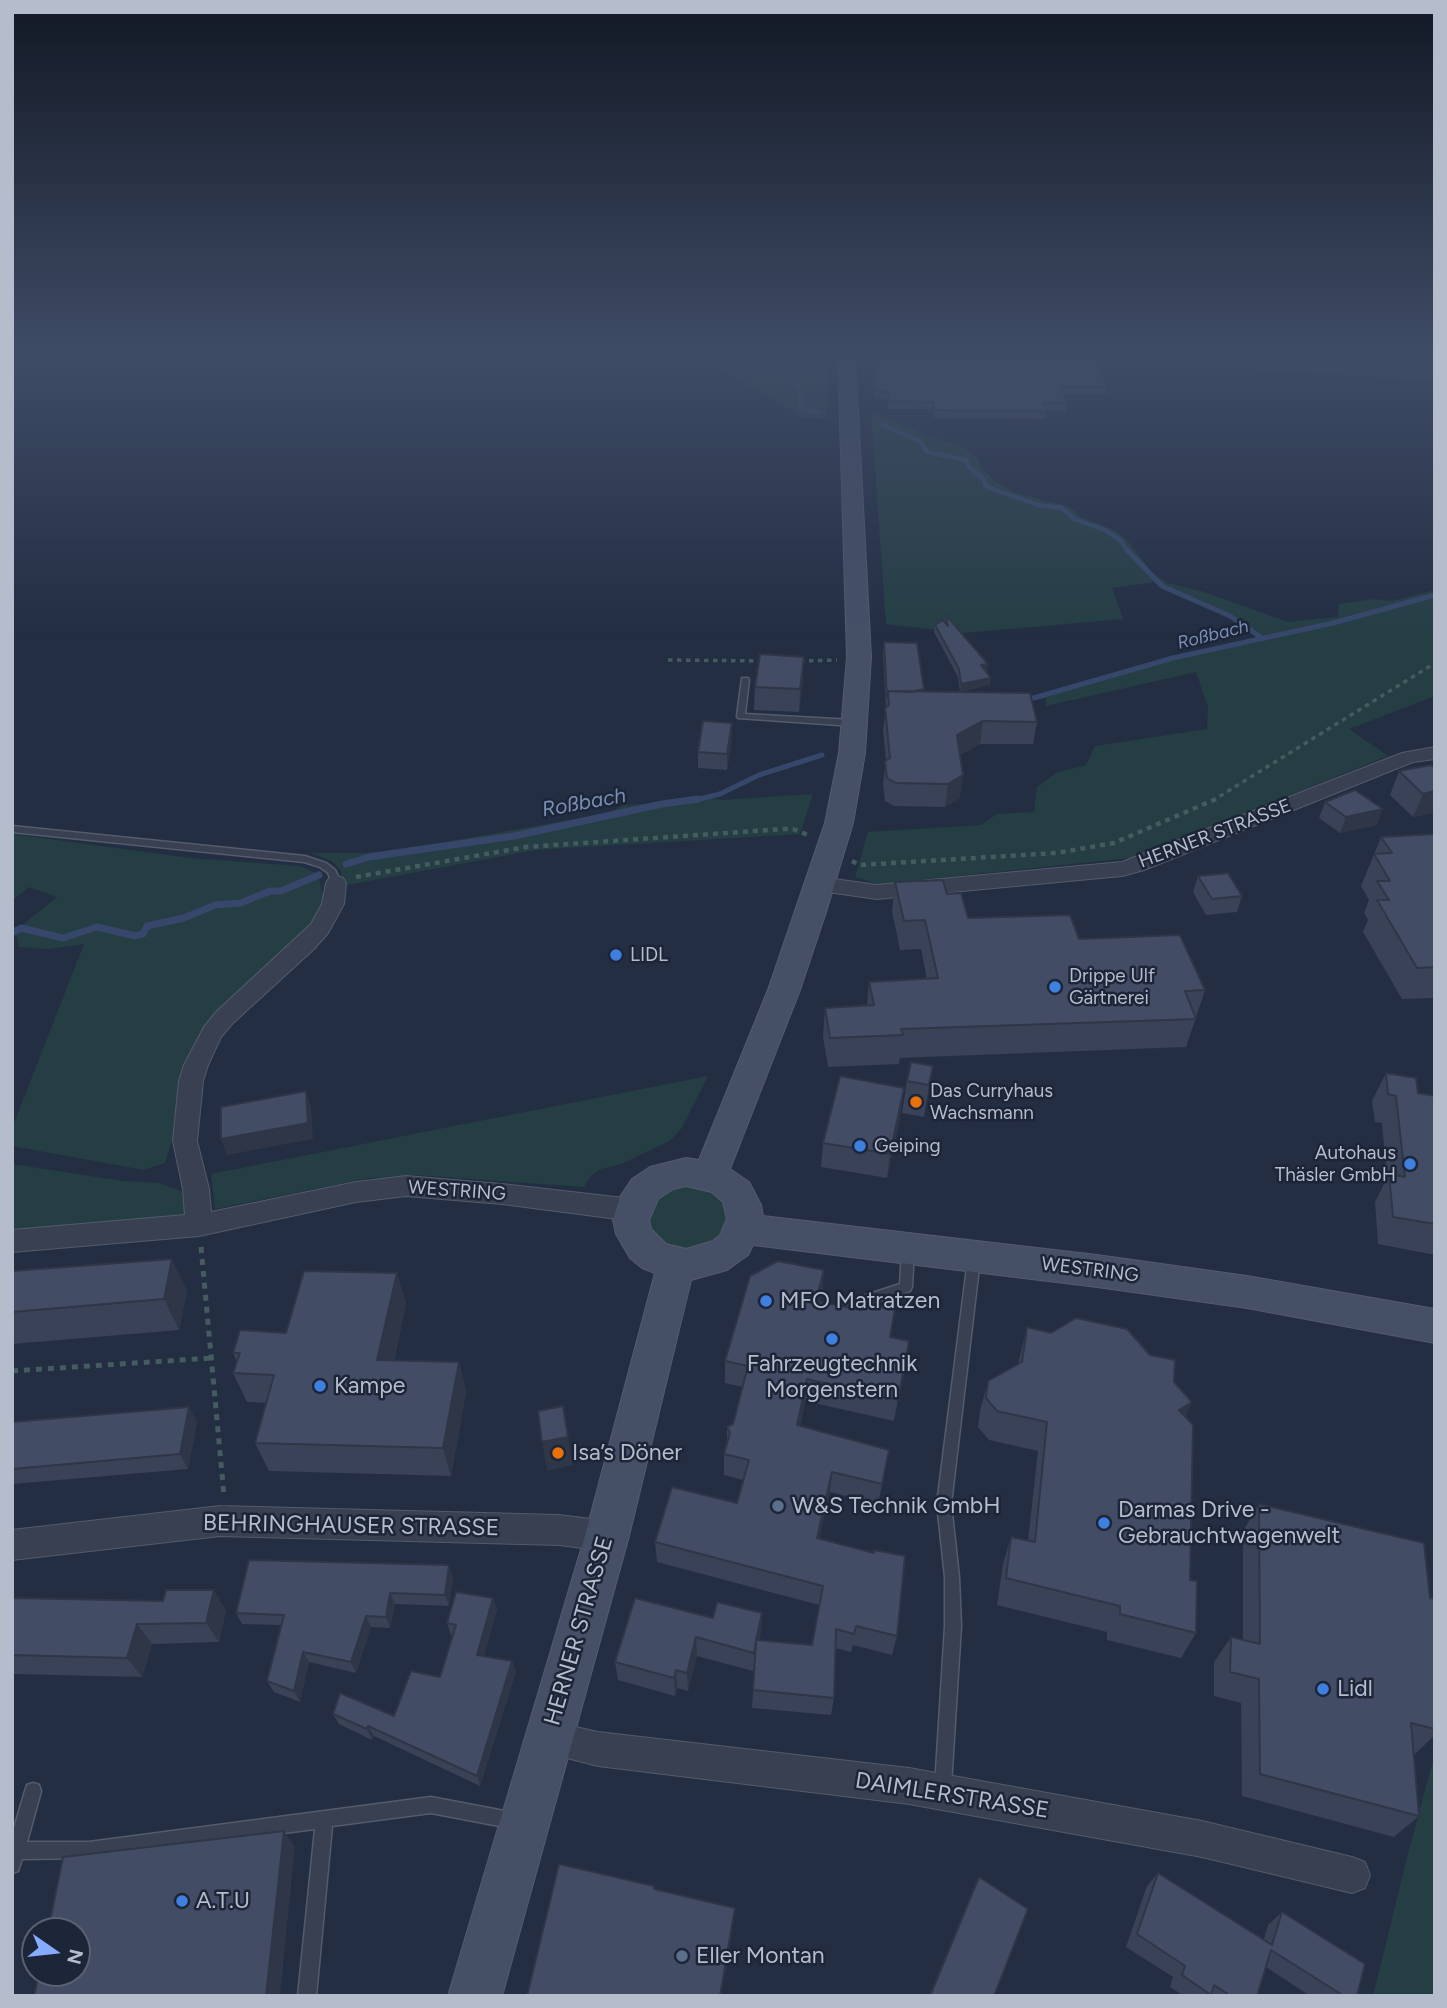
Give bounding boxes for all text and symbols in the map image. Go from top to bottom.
water label: Roßbach [1175,616,1251,654]
water label: Roßbach [540,783,628,823]
street label: HERNER STRASSE [1136,794,1294,874]
place label: LIDL [630,944,668,966]
marker: LIDL [608,947,624,963]
place label: Drippe Ulf Gärtnerei [1069,965,1155,1009]
marker: Drippe Ulf Gärtnerei [1047,979,1063,995]
place label: Das Curryhaus Wachsmann [930,1080,1053,1124]
marker: Das Curryhaus Wachsmann [908,1094,924,1110]
place label: Geiping [874,1135,941,1157]
marker: Geiping [852,1138,868,1154]
place label: Autohaus Thäsler GmbH [1275,1142,1396,1186]
marker: Autohaus Thäsler GmbH [1402,1156,1418,1172]
street label: WESTRING [407,1176,507,1206]
street label: WESTRING [1040,1253,1140,1287]
place label: MFO Matratzen [780,1287,940,1315]
marker: MFO Matratzen [758,1293,774,1309]
marker: Fahrzeugtechnik Morgenstern [824,1331,840,1347]
place label: Fahrzeugtechnik Morgenstern [747,1350,917,1404]
place label: Kampe [334,1372,405,1400]
marker: Kampe [312,1378,328,1394]
place label: Isa’s Döner [572,1439,682,1467]
marker: Isa’s Döner [550,1445,566,1461]
place label: W&S Technik GmbH [792,1492,1001,1520]
place label: Darmas Drive - Gebrauchtwagenwelt [1118,1496,1340,1550]
marker: W&S Technik GmbH [770,1498,786,1514]
street label: BEHRINGHAUSER STRASSE [203,1510,499,1542]
marker: Darmas Drive - Gebrauchtwagenwelt [1096,1515,1112,1531]
street label: HERNER STRASSE [539,1533,619,1729]
place label: Lidl [1337,1675,1373,1703]
marker: Lidl [1315,1681,1331,1697]
street label: DAIMLERSTRASSE [853,1767,1051,1825]
place label: A.T.U [196,1887,250,1915]
marker: A.T.U [174,1893,190,1909]
north arrow [21,1917,91,1987]
place label: Eller Montan [696,1942,825,1970]
text: N [62,1947,88,1967]
marker: Eller Montan [674,1948,690,1964]

